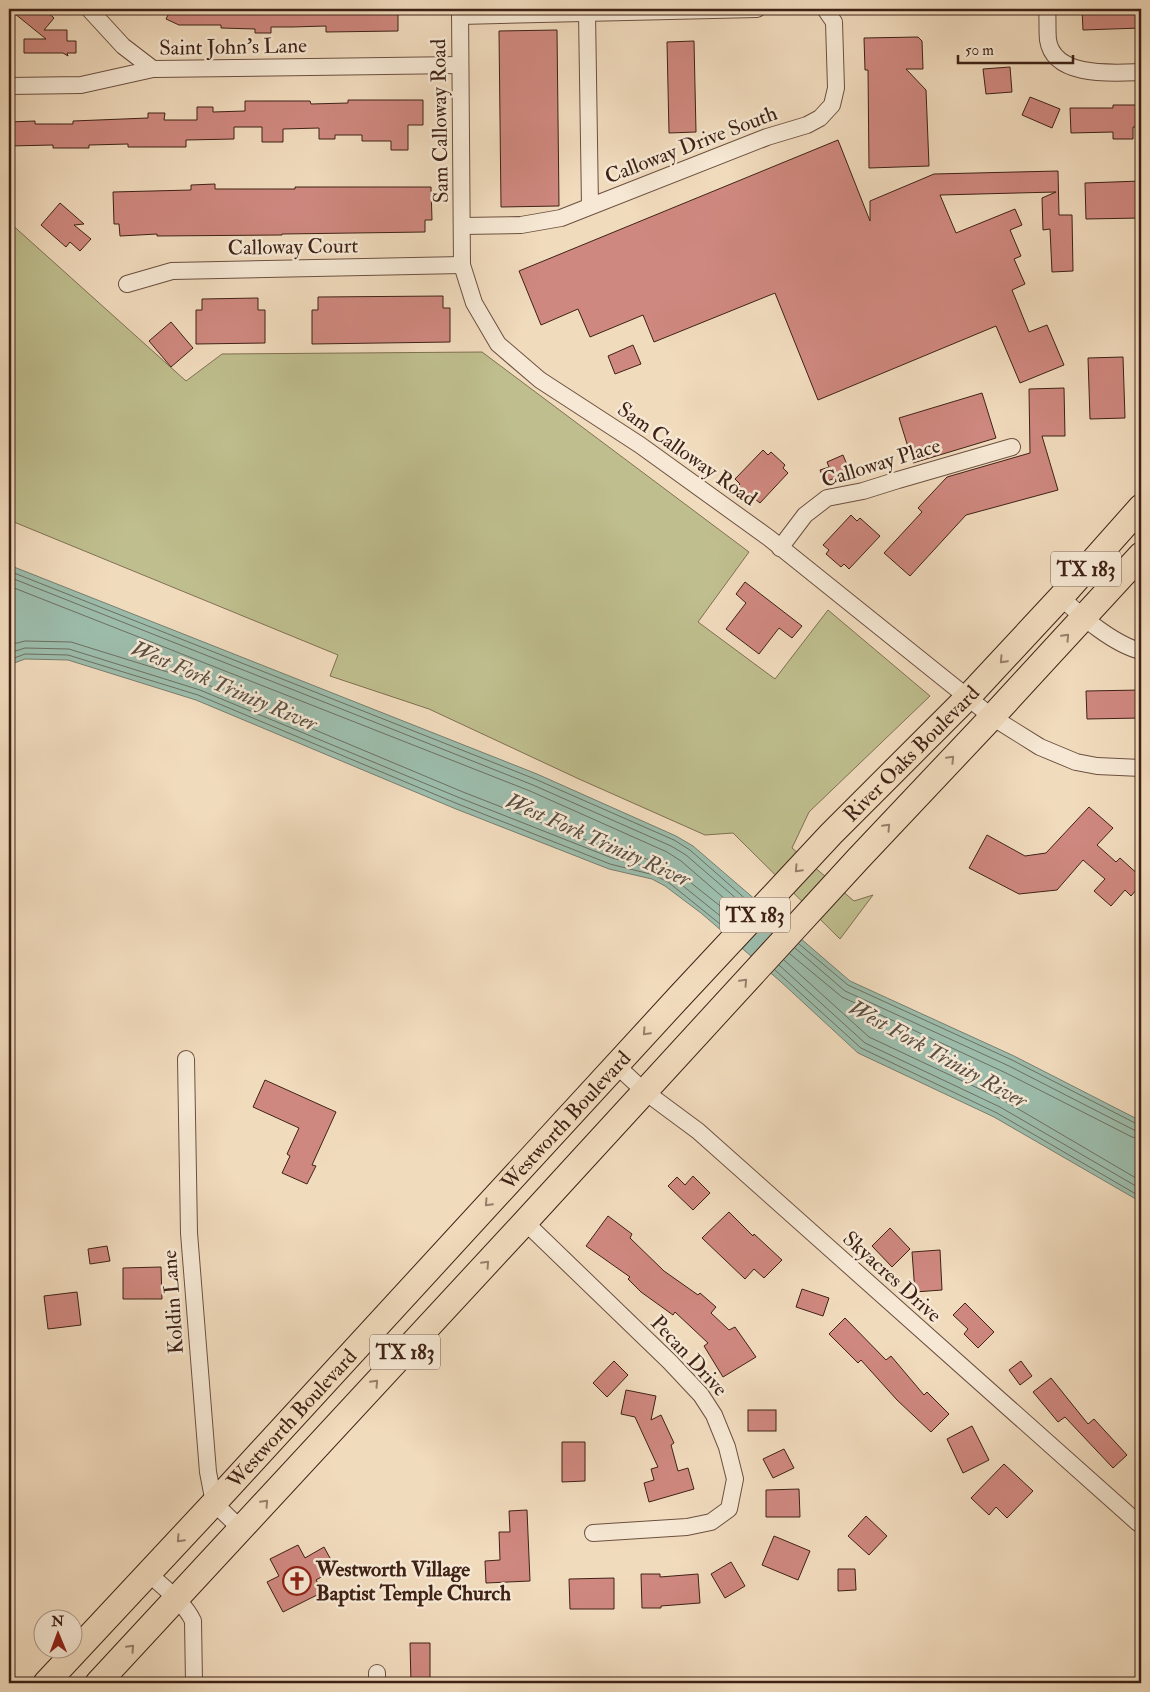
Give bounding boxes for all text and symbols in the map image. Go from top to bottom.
street label: Saint John's Lane [159,32,307,62]
scale bar [958,32,1072,64]
street label: Sam Calloway Road [425,38,455,203]
text: 50 m [965,41,994,60]
street label: Calloway Drive South [601,100,781,190]
street label: Calloway Court [228,232,359,262]
street label: Sam Calloway Road [612,396,763,513]
street label: Calloway Place [818,432,944,494]
road number: TX 183 [1051,552,1121,586]
one-way arrow [1060,633,1069,642]
water label: West Fork Trinity River [127,634,323,739]
one-way arrow [1000,654,1009,663]
street label: River Oaks Boulevard [837,679,986,828]
one-way arrow [945,756,954,765]
water label: West Fork Trinity River [501,787,696,894]
one-way arrow [881,823,890,832]
one-way arrow [795,864,804,873]
road number: TX 183 [720,898,790,932]
one-way arrow [738,979,747,988]
water label: West Fork Trinity River [844,993,1034,1115]
one-way arrow [643,1027,652,1036]
street label: Westworth Boulevard [494,1044,637,1196]
one-way arrow [485,1198,494,1207]
street label: Skyacres Drive [837,1225,947,1329]
street label: Koldin Lane [156,1249,190,1355]
one-way arrow [480,1261,489,1270]
street label: Pecan Drive [645,1310,733,1402]
road number: TX 183 [370,1334,440,1370]
street label: Westworth Boulevard [220,1343,363,1495]
one-way arrow [370,1380,379,1389]
one-way arrow [259,1499,268,1508]
one-way arrow [177,1533,186,1542]
place label: Westworth Village Baptist Temple Church [315,1556,511,1607]
church icon: Westworth Village Baptist Temple Church [282,1566,312,1596]
north arrow [32,1610,82,1660]
text: N [50,1613,65,1630]
one-way arrow [125,1644,134,1653]

